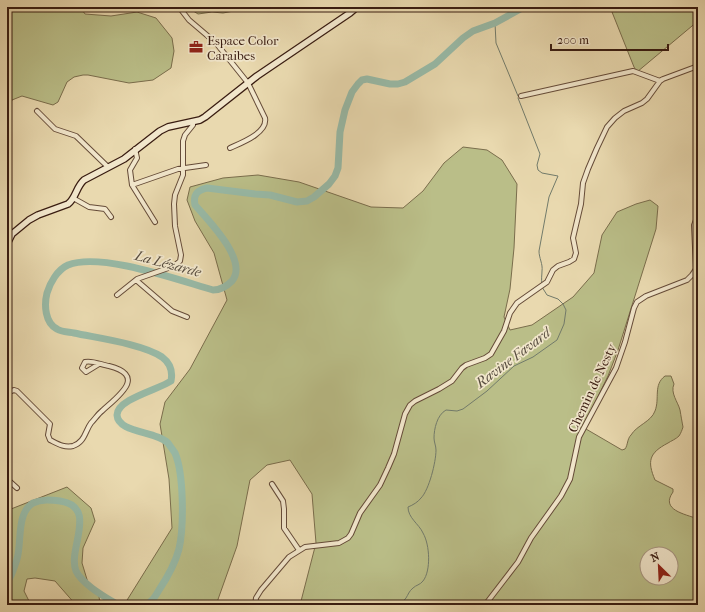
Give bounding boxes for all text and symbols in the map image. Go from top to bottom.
scale bar [551,26,668,52]
place label: Espace Color Caraibes [207,33,279,63]
text: 200 m [557,33,589,47]
office icon: Espace Color Caraibes [188,39,204,55]
water label: La Lézarde [132,247,203,281]
water label: Ravine Favard [472,323,555,392]
street label: Chemin de Nesty [565,340,620,435]
north arrow [639,546,679,586]
text: N [649,549,662,565]

